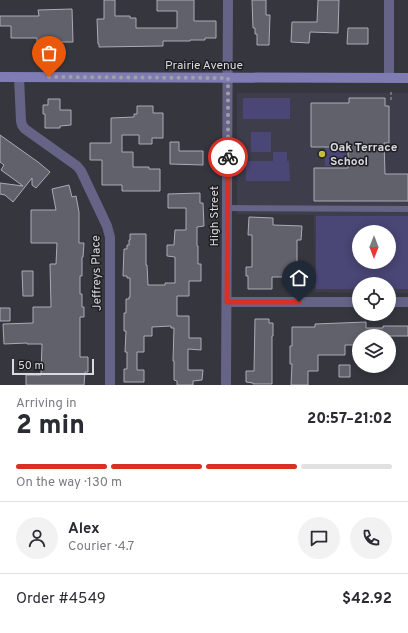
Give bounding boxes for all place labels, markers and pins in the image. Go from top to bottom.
pin [32,36,66,77]
place label: Oak Terrace School [330,140,398,170]
marker: Oak Terrace School [317,149,327,159]
pin [282,261,316,302]

